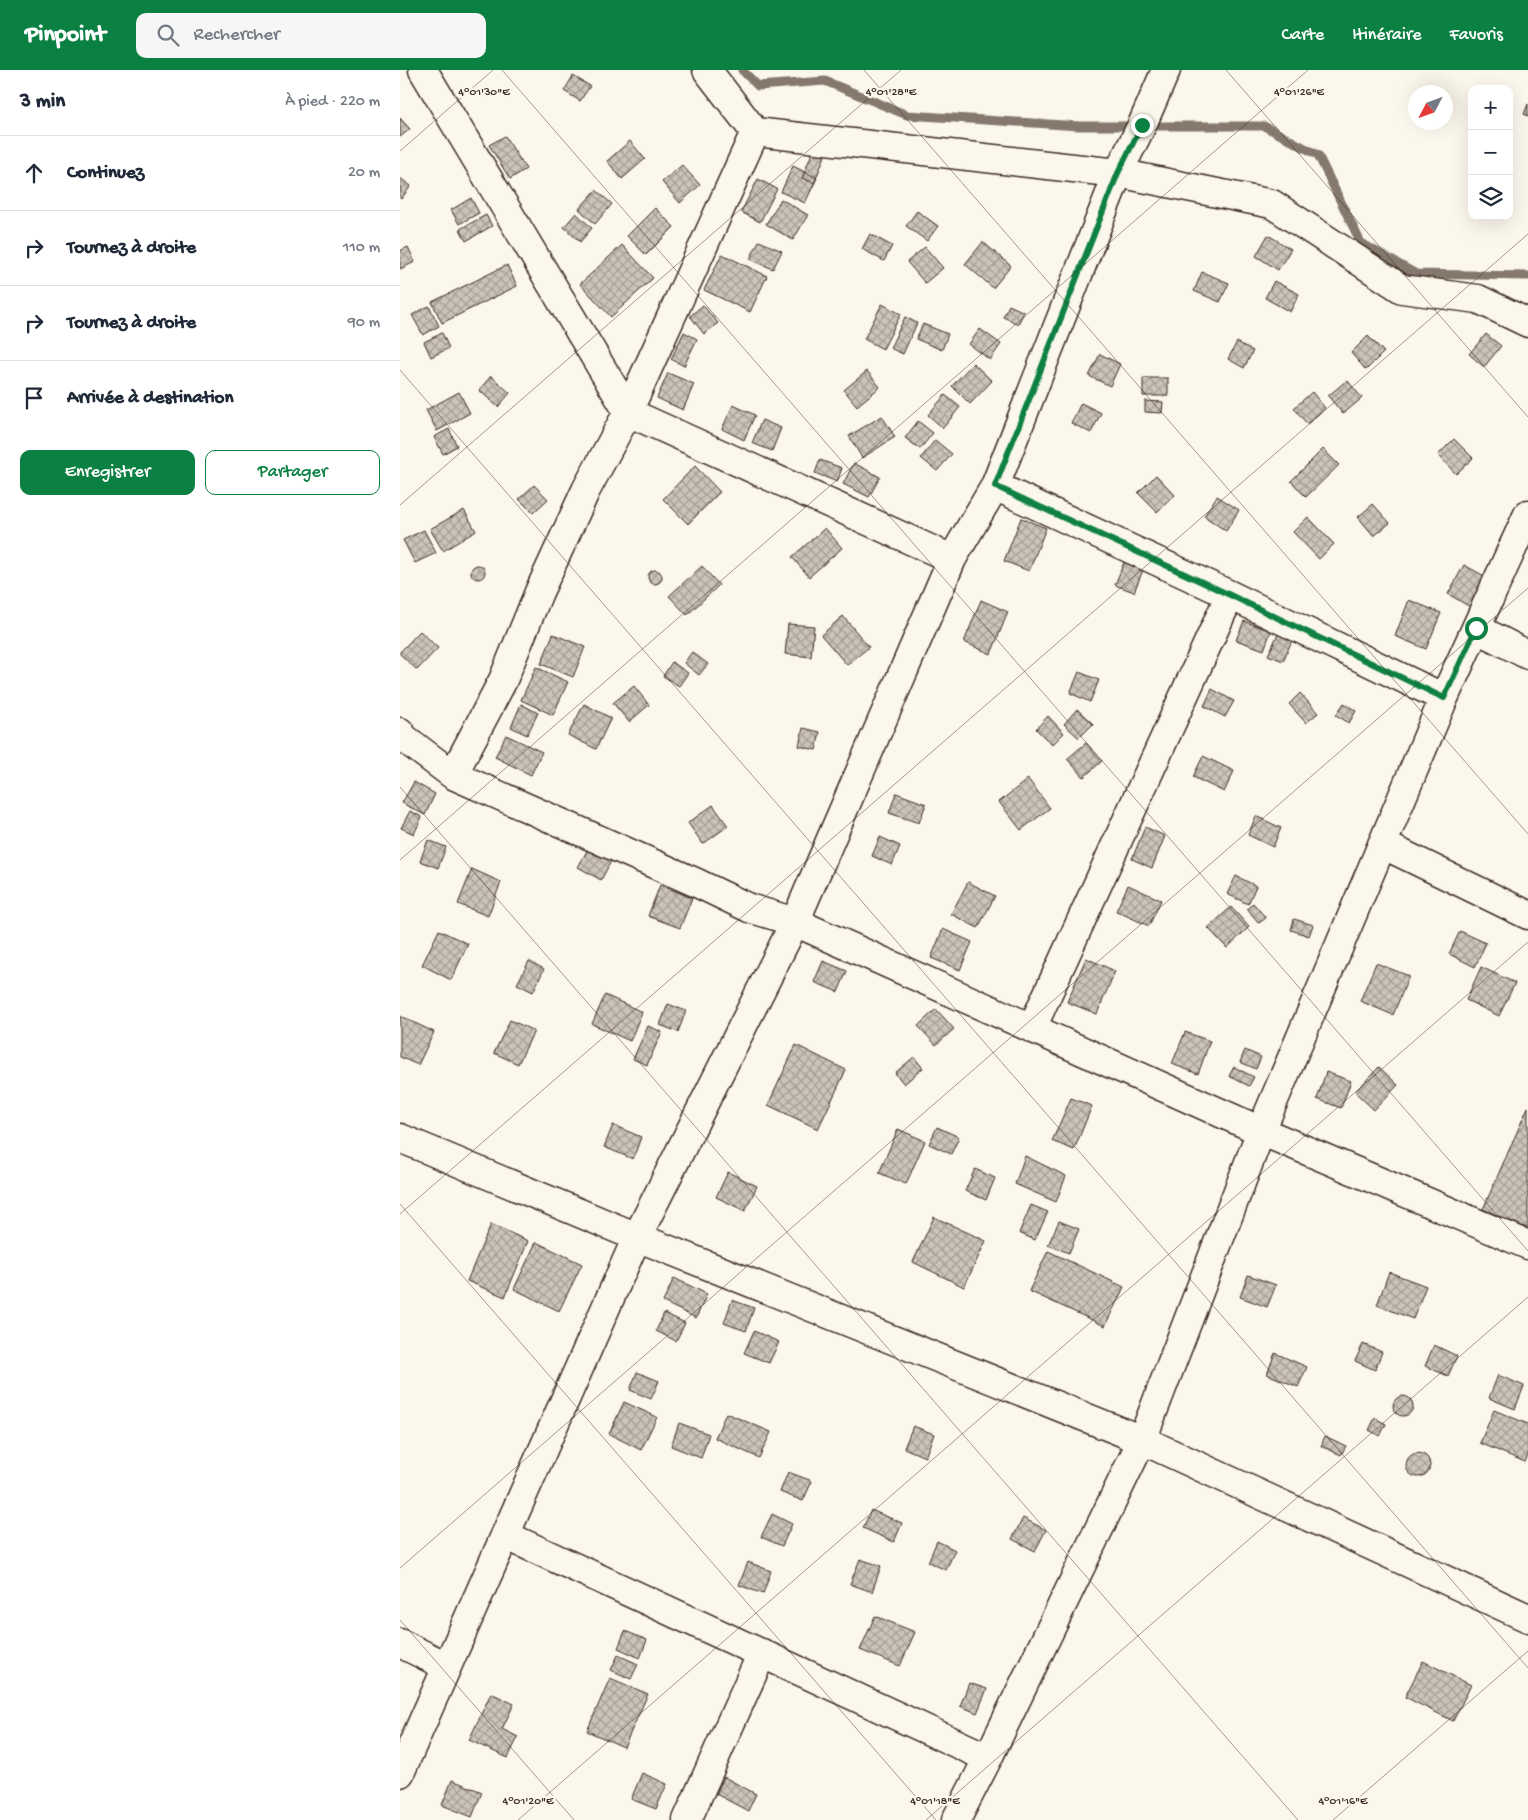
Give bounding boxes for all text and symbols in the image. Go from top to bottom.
search box [136,13,486,58]
text: Pinpoint [25,21,106,50]
icon: search [154,21,182,49]
text: Rechercher [194,24,280,47]
text: Carte [1281,25,1324,46]
text: Itinéraire [1352,25,1422,46]
text: Favoris [1450,25,1503,46]
north arrow [1408,85,1453,130]
map controls [1468,85,1513,220]
button: + [1468,85,1513,130]
text: 4°01'30"E [458,86,510,100]
text: 4°01'28"E [866,86,917,100]
text: 4°01'26"E [1274,86,1325,100]
text: 3 min [20,90,65,115]
text: À pied · 220 m [285,93,380,112]
route end [1131,114,1154,137]
button: − [1468,130,1513,175]
icon: ahead [20,159,48,187]
text: Continuez [67,162,144,185]
text: 20 m [348,164,380,183]
button: layers [1468,175,1513,220]
icon: right [20,234,48,262]
text: Tournez à droite [67,237,196,260]
text: 110 m [343,239,380,258]
icon: right [20,309,48,337]
text: Tournez à droite [67,312,196,335]
text: 90 m [348,314,380,333]
icon: arrive [20,384,48,412]
text: Arrivée à destination [67,387,233,410]
button: Enregistrer [20,450,195,495]
button: Partager [205,450,380,495]
route start [1465,617,1488,640]
text: 4°01'20"E [503,1795,554,1809]
text: 4°01'18"E [910,1795,960,1809]
text: 4°01'16"E [1318,1795,1368,1809]

